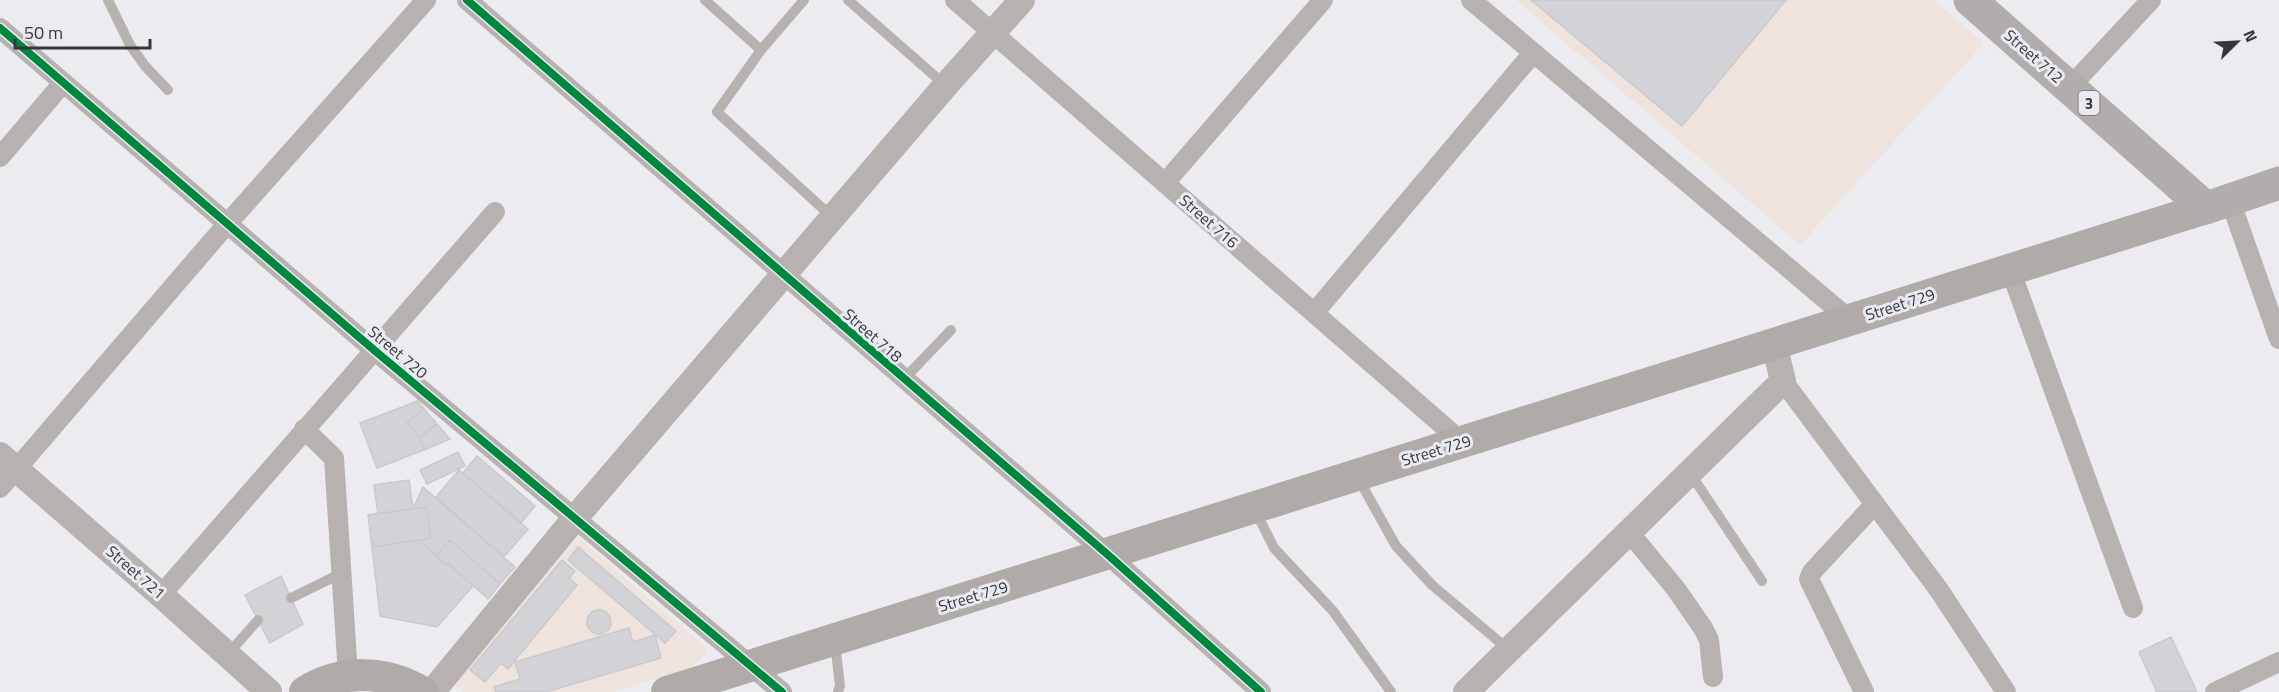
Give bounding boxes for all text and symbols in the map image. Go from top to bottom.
scale bar [15,12,150,50]
north arrow [2207,12,2267,72]
text: 50 m [24,19,63,46]
street label: Street 712 [1999,23,2069,89]
text: N [2237,26,2264,46]
road number: 3 [2078,91,2100,115]
street label: Street 716 [1174,188,1244,254]
street label: Street 729 [1862,282,1938,326]
street label: Street 718 [838,302,908,368]
street label: Street 720 [363,320,433,384]
street label: Street 729 [1398,428,1474,472]
street label: Street 721 [101,539,171,605]
street label: Street 729 [935,574,1011,618]

